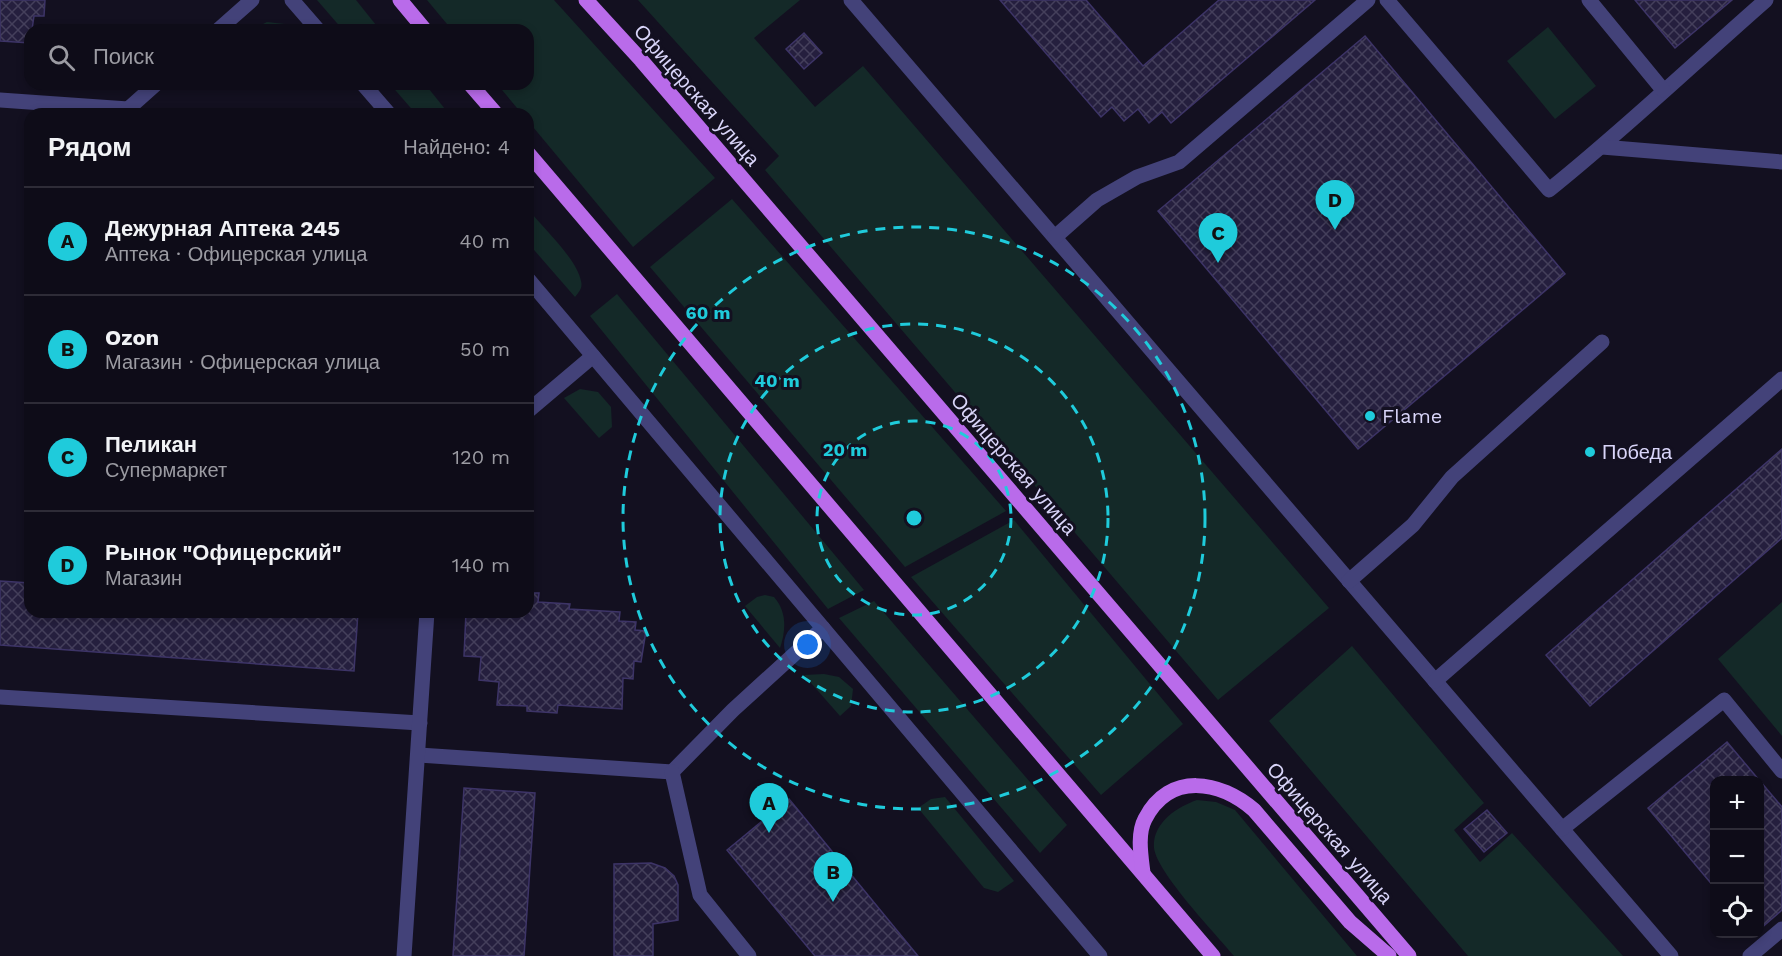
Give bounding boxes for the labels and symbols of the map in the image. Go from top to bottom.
street label: Офицерская улица [629,19,766,171]
pin: D [1316,180,1354,230]
pin: C [1198,214,1238,263]
text: 60 m [686,302,730,323]
text: 40 m [754,370,800,391]
street label: Офицерская улица [946,388,1083,540]
place label: Flame [1382,404,1442,428]
marker: Flame [1363,409,1377,423]
text: 20 m [823,439,867,460]
place label: Победа [1602,440,1673,464]
marker: Победа [1583,445,1597,459]
centre of rings [904,508,924,528]
your location [793,630,822,659]
street label: Офицерская улица [1262,757,1399,909]
pin: A [750,784,788,833]
pin: B [814,852,852,902]

